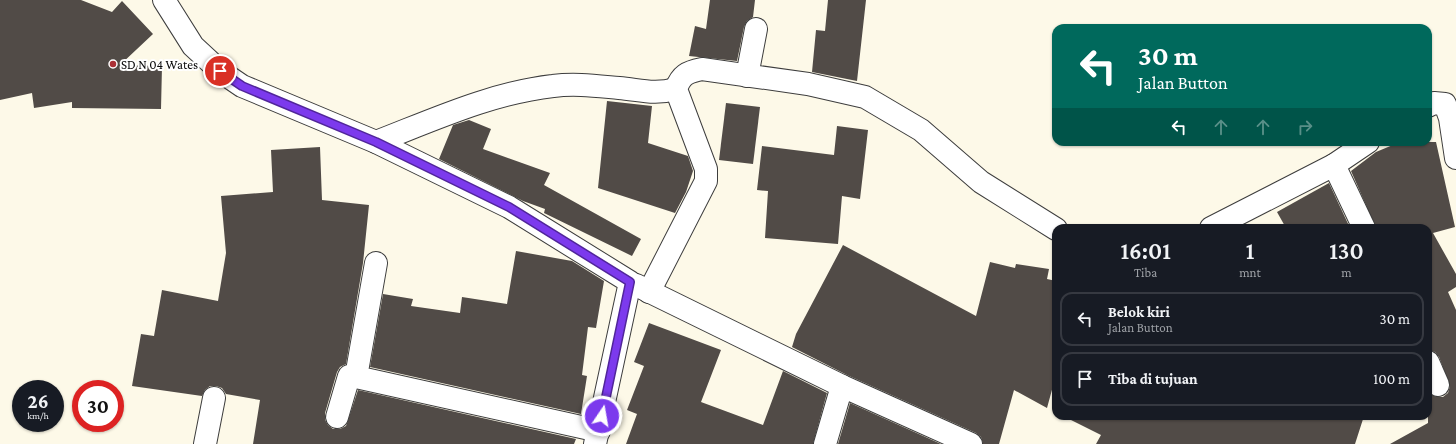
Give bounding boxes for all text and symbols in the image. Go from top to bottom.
icon: left [1072,40,1124,92]
text: 30 m [1138,40,1198,71]
pin [203,54,237,88]
place label: SD N 04 Wates [121,57,198,72]
marker: SD N 04 Wates [108,59,118,69]
icon: arrive [209,60,231,82]
text: Jalan Button [1138,73,1228,93]
icon: left [1168,116,1190,138]
icon: ahead [1210,116,1232,138]
icon: ahead [1252,116,1274,138]
icon: right [1294,116,1316,138]
text: 16:01 [1120,237,1171,264]
text: 1 [1246,237,1254,264]
text: 130 [1329,237,1364,264]
text: Tiba [1134,265,1157,280]
text: mnt [1239,265,1261,280]
text: m [1341,265,1352,280]
text: Belok kiri [1108,304,1170,320]
icon: left [1074,308,1096,330]
text: 30 m [1380,311,1410,327]
text: Jalan Button [1108,320,1173,335]
icon: arrive [1074,368,1096,390]
text: Tiba di tujuan [1108,371,1198,387]
text: 100 m [1373,371,1410,387]
speed limit sign: 30 [72,380,124,432]
text: 26 [27,390,49,412]
position arrow [581,395,623,437]
text: km/h [27,410,49,421]

